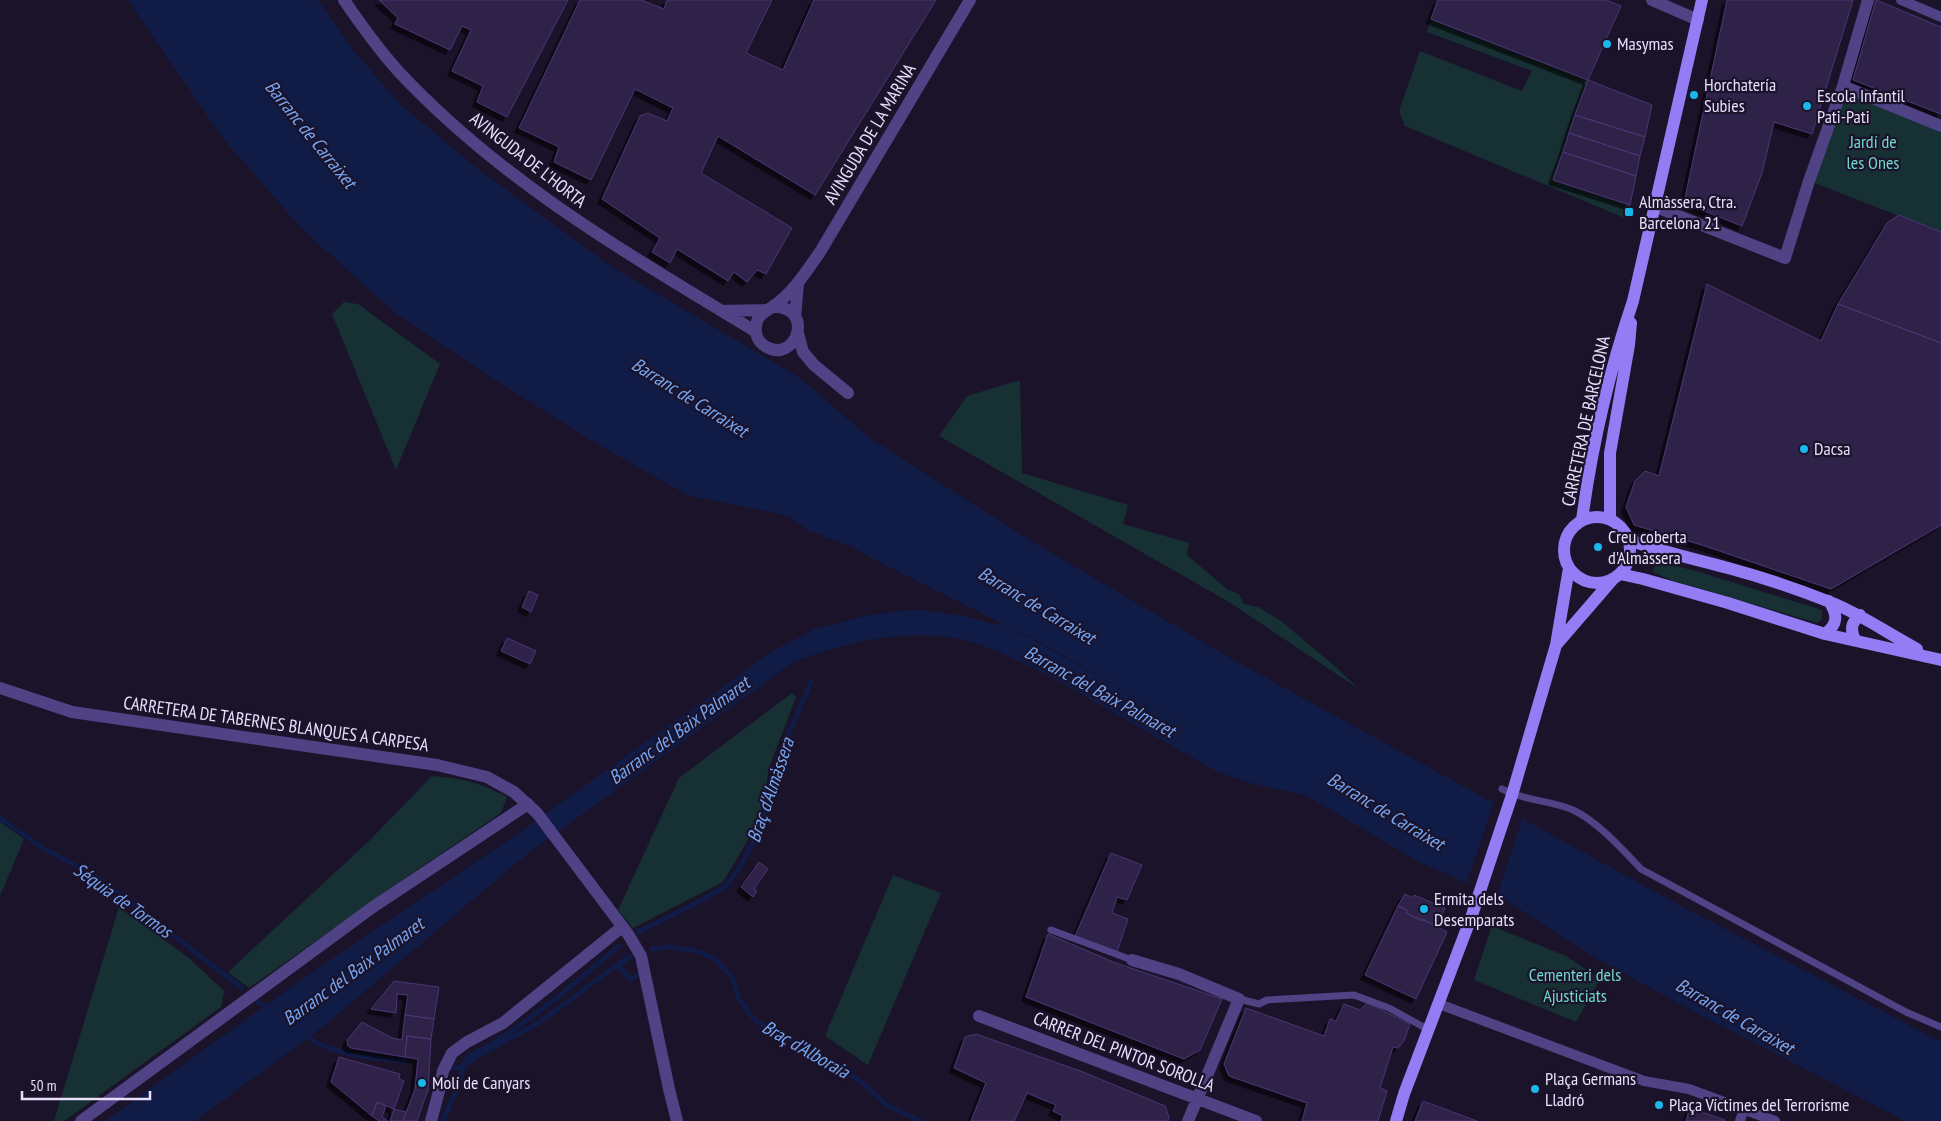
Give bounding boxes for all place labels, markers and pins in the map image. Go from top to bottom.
place label: Masymas [1617,32,1674,55]
marker: Masymas [1601,38,1613,50]
place label: Horchatería Subies [1704,73,1776,117]
place label: Escola Infantil Pati-Pati [1817,84,1906,128]
marker: Horchatería Subies [1688,89,1700,101]
marker: Escola Infantil Pati-Pati [1801,100,1813,112]
place label: Almàssera, Ctra. Barcelona 21 [1639,190,1736,234]
marker: Almàssera, Ctra. Barcelona 21 [1623,206,1635,218]
place label: Dacsa [1814,437,1850,460]
marker: Dacsa [1798,443,1810,455]
place label: Creu coberta d'Almàssera [1608,525,1687,569]
marker: Creu coberta d'Almàssera [1592,541,1604,553]
place label: Ermita dels Desemparats [1434,887,1514,931]
marker: Ermita dels Desemparats [1418,903,1430,915]
place label: Plaça Germans Lladró [1545,1067,1636,1111]
place label: Molí de Canyars [432,1071,530,1094]
marker: Molí de Canyars [416,1077,428,1089]
marker: Plaça Germans Lladró [1529,1083,1541,1095]
place label: Plaça Víctimes del Terrorisme [1669,1093,1850,1116]
marker: Plaça Víctimes del Terrorisme [1653,1099,1665,1111]

